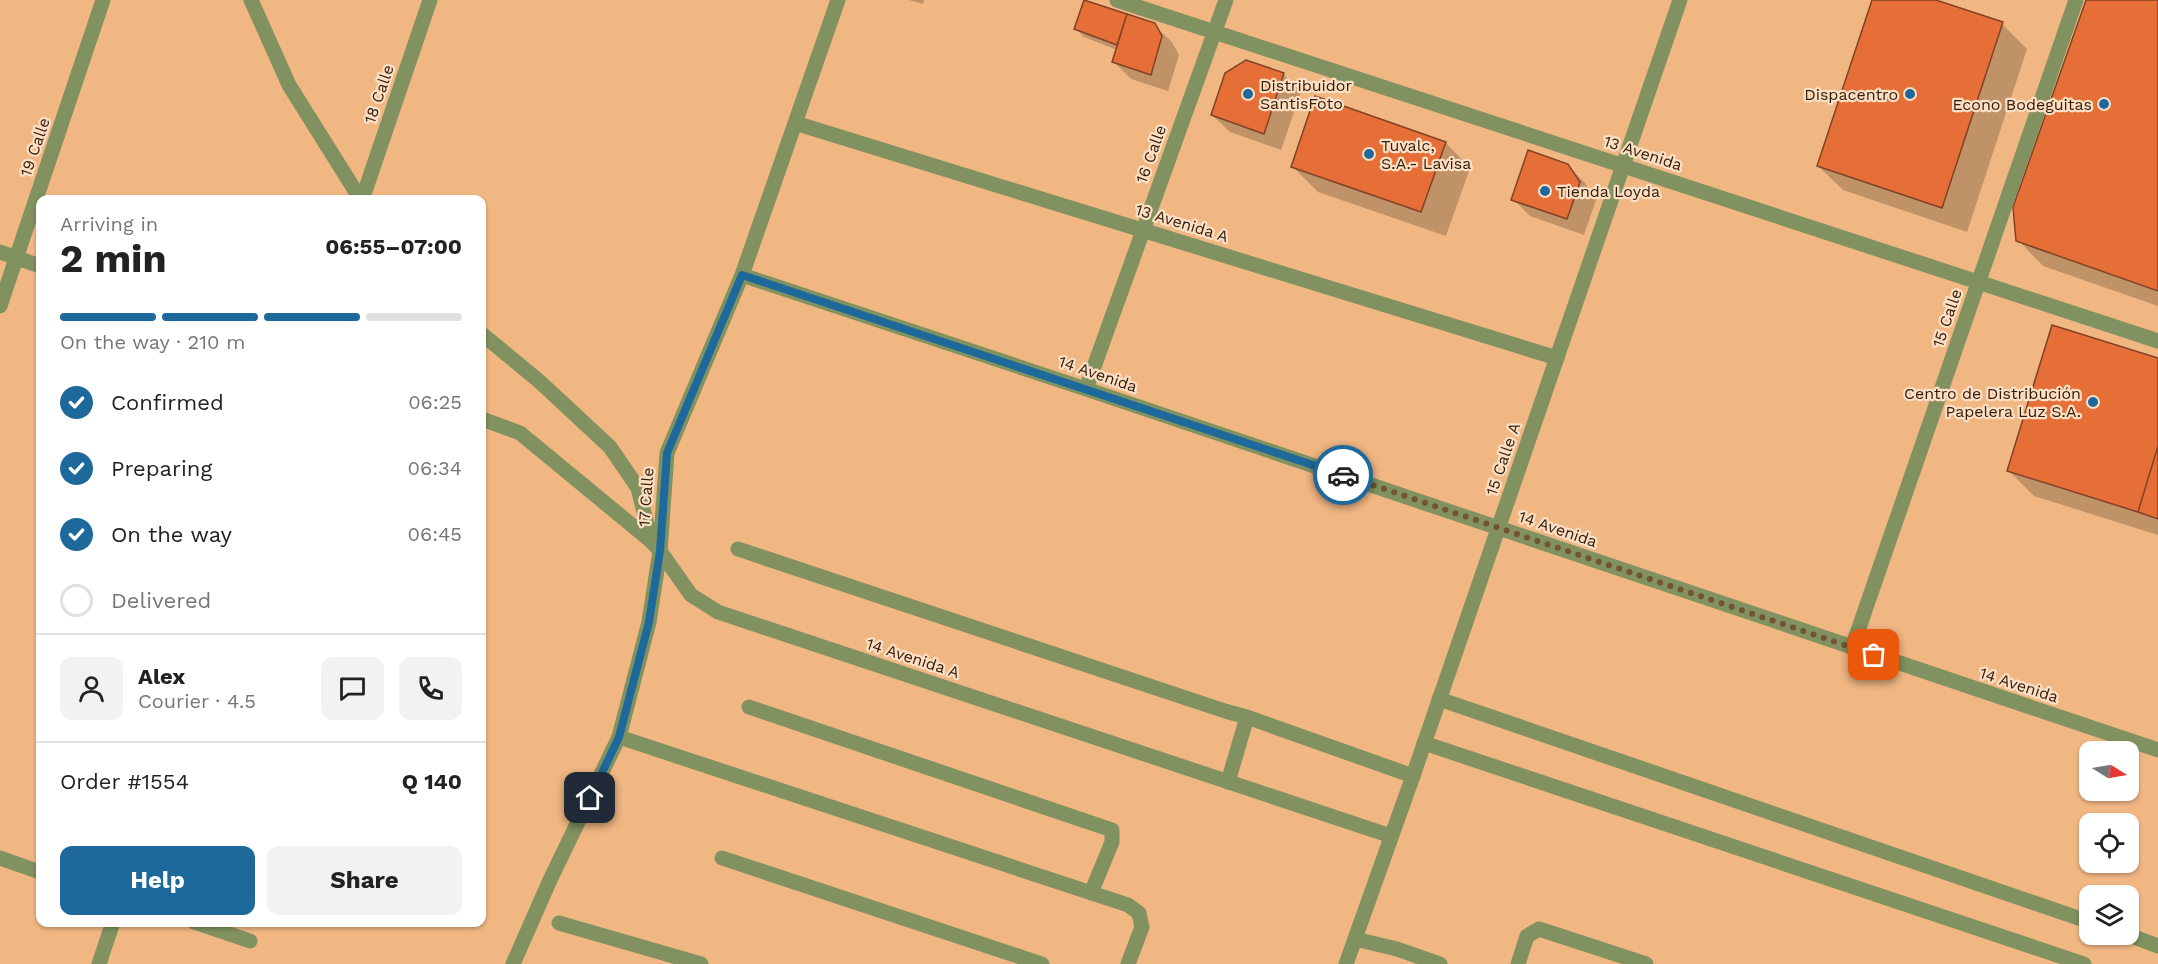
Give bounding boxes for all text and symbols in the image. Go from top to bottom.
street label: 18 Calle [360,62,398,126]
place label: Distribuidor SantisFoto [1260,76,1352,113]
place label: Dispacentro [1804,85,1898,104]
marker: Distribuidor SantisFoto [1241,87,1255,101]
marker: Dispacentro [1903,87,1917,101]
place label: Econo Bodeguitas [1952,95,2092,114]
marker: Econo Bodeguitas [2097,97,2111,111]
street label: 19 Calle [16,115,54,179]
street label: 16 Calle [1132,122,1170,186]
street label: 13 Avenida [1601,131,1685,175]
place label: Tuvalc, S.A.- Lavisa [1381,136,1471,173]
marker: Tuvalc, S.A.- Lavisa [1362,147,1376,161]
place label: Tienda Loyda [1557,182,1660,201]
marker: Tienda Loyda [1538,184,1552,198]
street label: 13 Avenida A [1133,200,1231,246]
text: Arriving in [60,212,158,236]
text: 06:55–07:00 [325,234,462,259]
text: 2 min [60,236,167,281]
street label: 15 Calle [1928,287,1966,349]
text: On the way · 210 m [60,330,245,354]
street label: 14 Avenida [1056,352,1140,396]
place label: Centro de Distribución Papelera Luz S.A. [1904,384,2081,421]
icon: check [60,386,93,419]
text: Confirmed [111,390,224,415]
text: 06:25 [408,390,462,414]
marker: Centro de Distribución Papelera Luz S.A. [2086,395,2100,409]
street label: 15 Calle A [1482,420,1524,498]
courier [1313,445,1373,505]
icon: check [60,452,93,485]
text: Preparing [111,456,212,481]
text: 06:34 [408,456,462,480]
icon: car [1327,459,1360,492]
street label: 17 Calle [634,467,658,527]
street label: 14 Avenida [1516,507,1600,551]
icon: check [60,518,93,551]
text: On the way [111,522,232,547]
text: 06:45 [408,522,462,546]
text: Delivered [111,588,211,613]
pin [1848,629,1899,680]
street label: 14 Avenida A [864,634,962,682]
icon: bag [1857,638,1890,671]
button: person [60,657,123,720]
button: chat [321,657,384,720]
button: phone [399,657,462,720]
street label: 14 Avenida [1977,663,2061,707]
text: Alex [138,664,185,689]
text: Courier · 4.5 [138,689,256,713]
north arrow [2079,741,2139,801]
map controls [2079,741,2139,945]
text: Order #1554 [60,769,189,794]
text: Q 140 [402,769,462,794]
pin [564,772,615,823]
icon: home [573,781,606,814]
button: locate [2079,813,2139,873]
button: Help [60,846,255,915]
button: Share [267,846,462,915]
button: layers [2079,885,2139,945]

